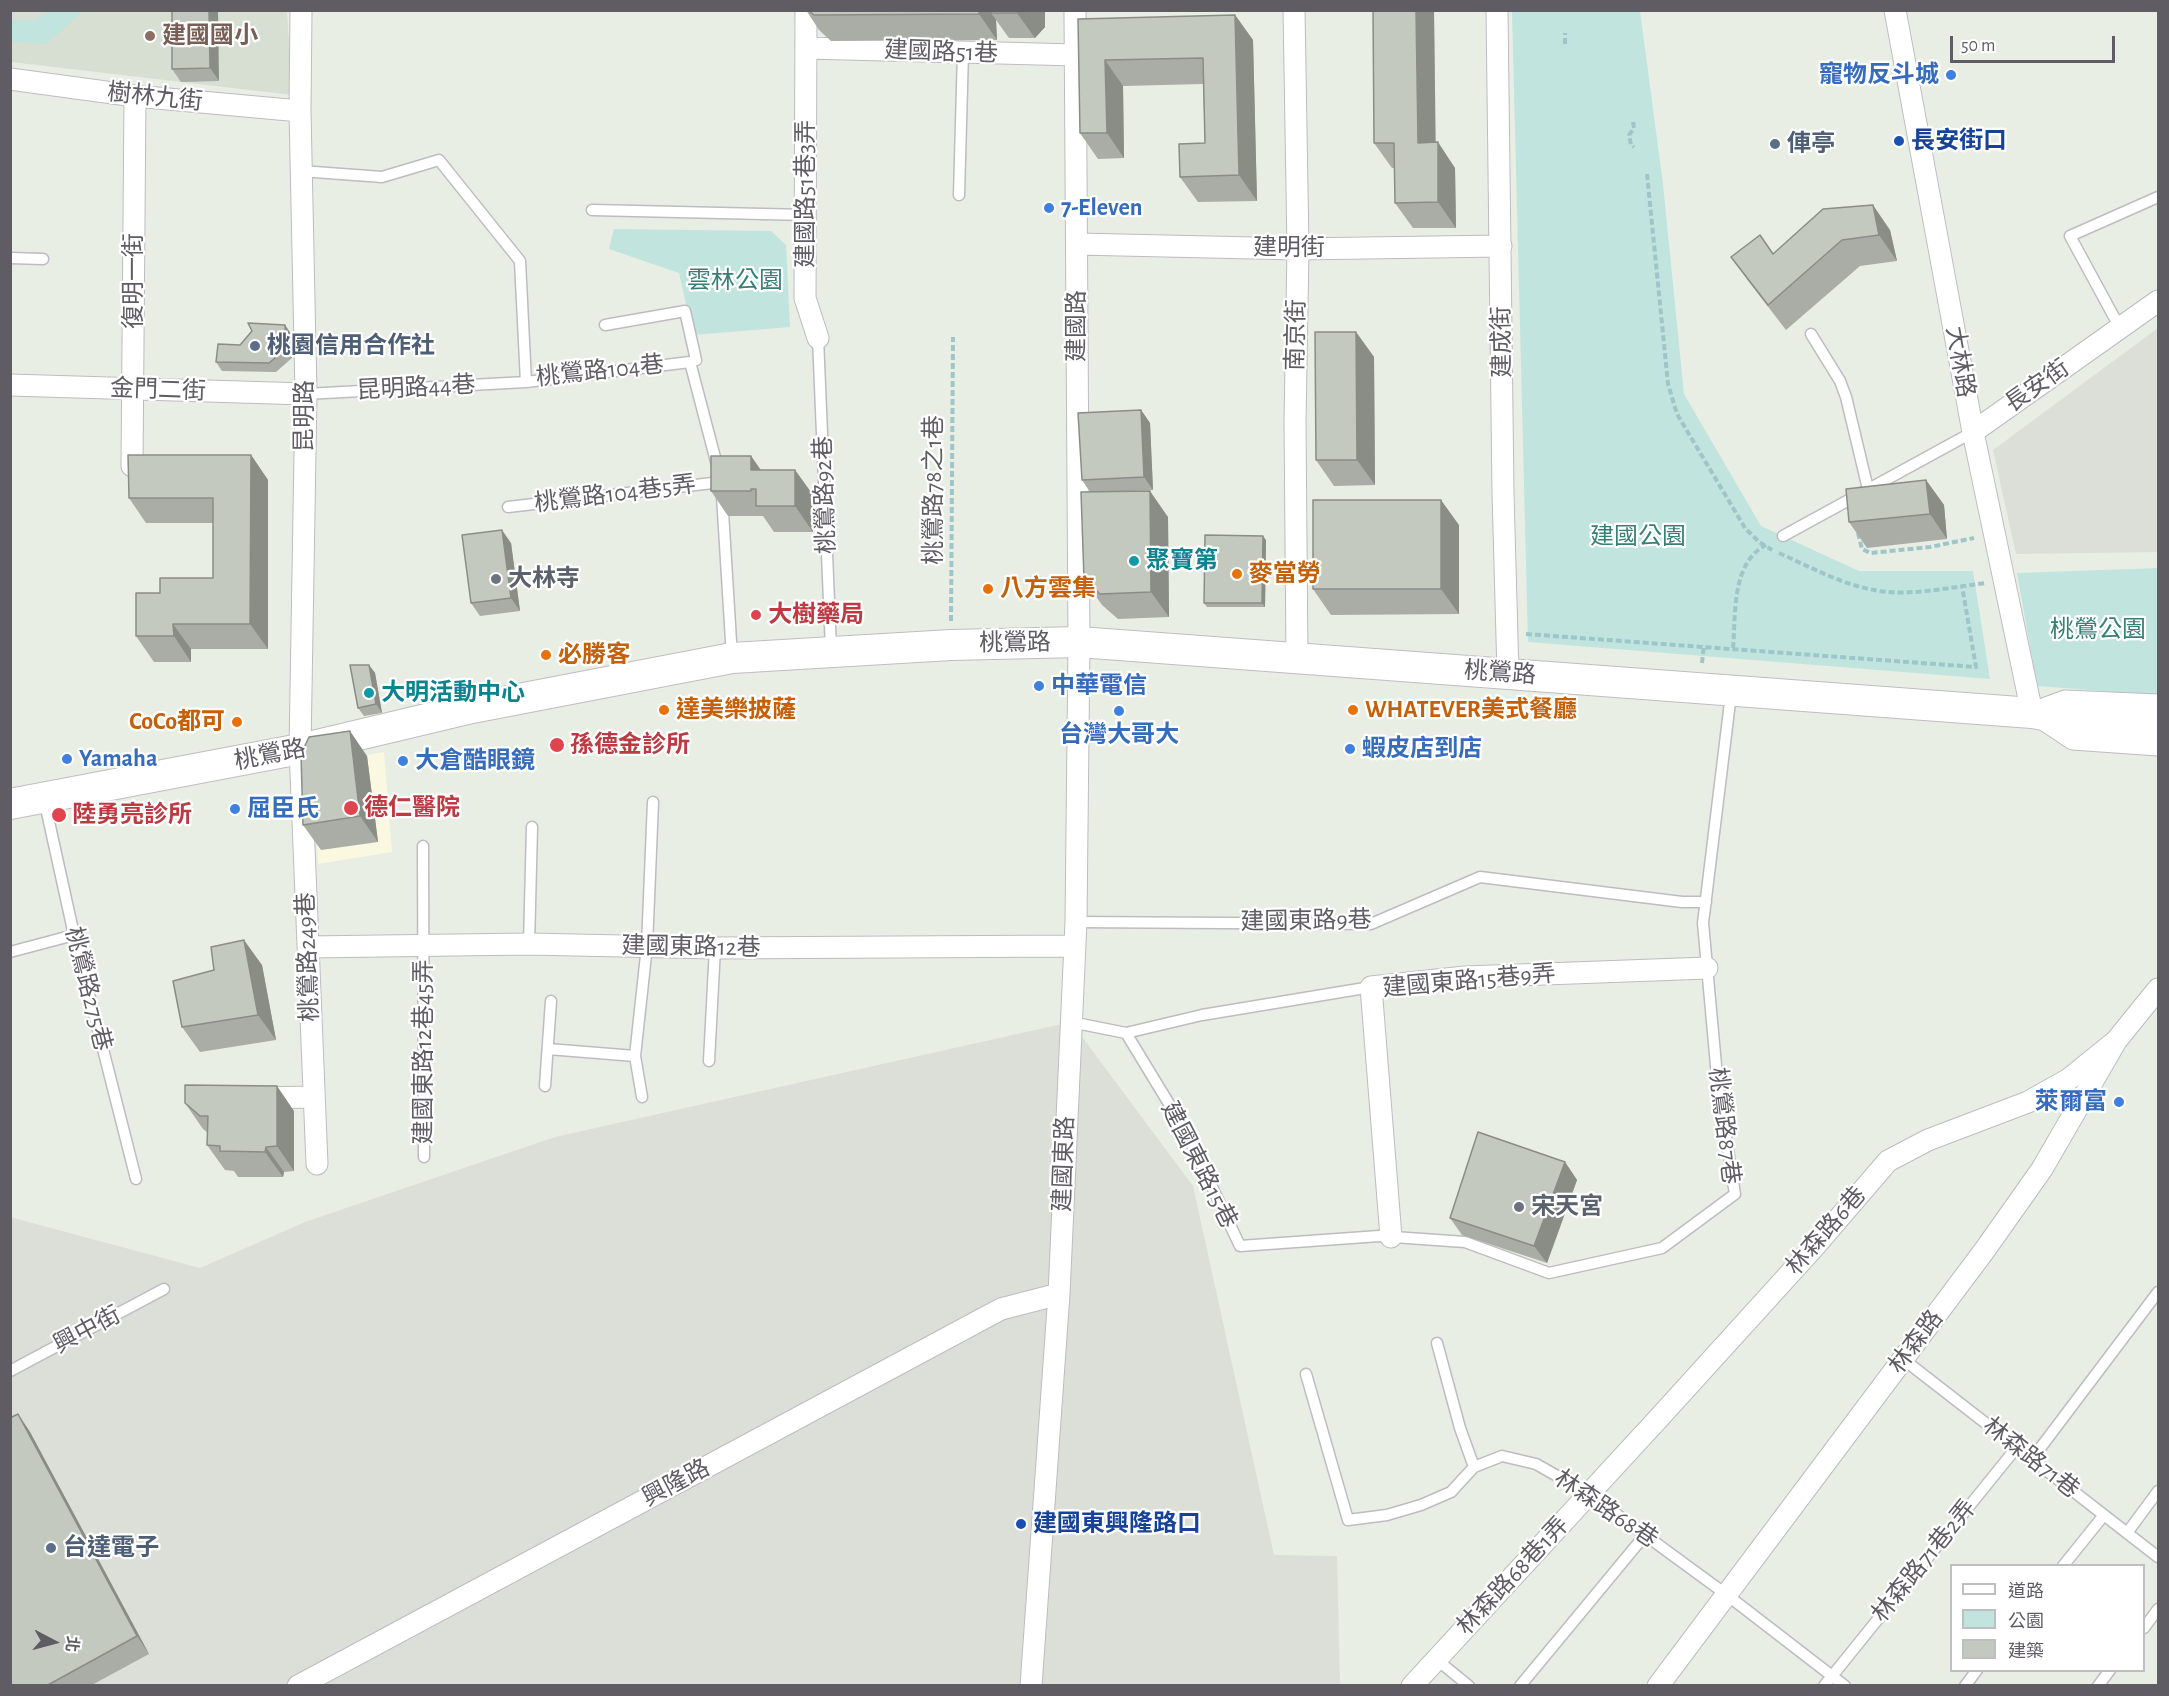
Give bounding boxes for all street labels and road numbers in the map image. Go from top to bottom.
street label: 建國路51巷 [883,36,999,68]
street label: 樹林九街 [106,78,204,116]
street label: 建國路51巷3弄 [792,120,820,268]
street label: 復明一街 [120,233,148,329]
street label: 建明街 [1253,234,1325,262]
street label: 建國路 [1063,290,1091,362]
street label: 南京街 [1281,299,1311,371]
street label: 建成街 [1487,306,1517,378]
street label: 大林路 [1940,324,1980,400]
street label: 桃鶯路104巷 [535,350,665,392]
street label: 長安街 [1999,354,2075,418]
street label: 昆明路44巷 [356,371,476,405]
street label: 金門二街 [110,374,206,406]
street label: 昆明路 [291,380,319,452]
street label: 桃鶯路78之1巷 [920,415,948,565]
street label: 桃鶯路92巷 [809,435,841,555]
street label: 桃鶯路104巷5弄 [533,470,697,518]
street label: 桃鶯路 [979,628,1051,658]
street label: 桃鶯路 [1463,656,1537,690]
street label: 桃鶯路 [232,734,308,776]
street label: 桃鶯路249巷 [291,892,325,1022]
street label: 建國東路9巷 [1240,905,1372,937]
street label: 桃鶯路275巷 [59,924,117,1054]
street label: 建國東路12巷 [621,931,761,963]
street label: 建國東路15巷9弄 [1381,959,1557,1003]
street label: 建國東路12巷45弄 [410,960,438,1144]
street label: 桃鶯路87巷 [1703,1066,1745,1186]
street label: 建國東路15巷 [1155,1097,1243,1233]
street label: 建國東路 [1048,1116,1080,1212]
street label: 林森路6巷 [1780,1181,1872,1281]
street label: 興中街 [48,1300,126,1360]
street label: 林森路 [1883,1305,1949,1379]
street label: 林森路71巷 [1977,1411,2085,1505]
street label: 興隆路 [637,1453,715,1513]
street label: 林森路68巷 [1549,1464,1663,1554]
street label: 林森路71巷2弄 [1866,1494,1982,1628]
street label: 林森路68巷1弄 [1451,1511,1575,1641]

